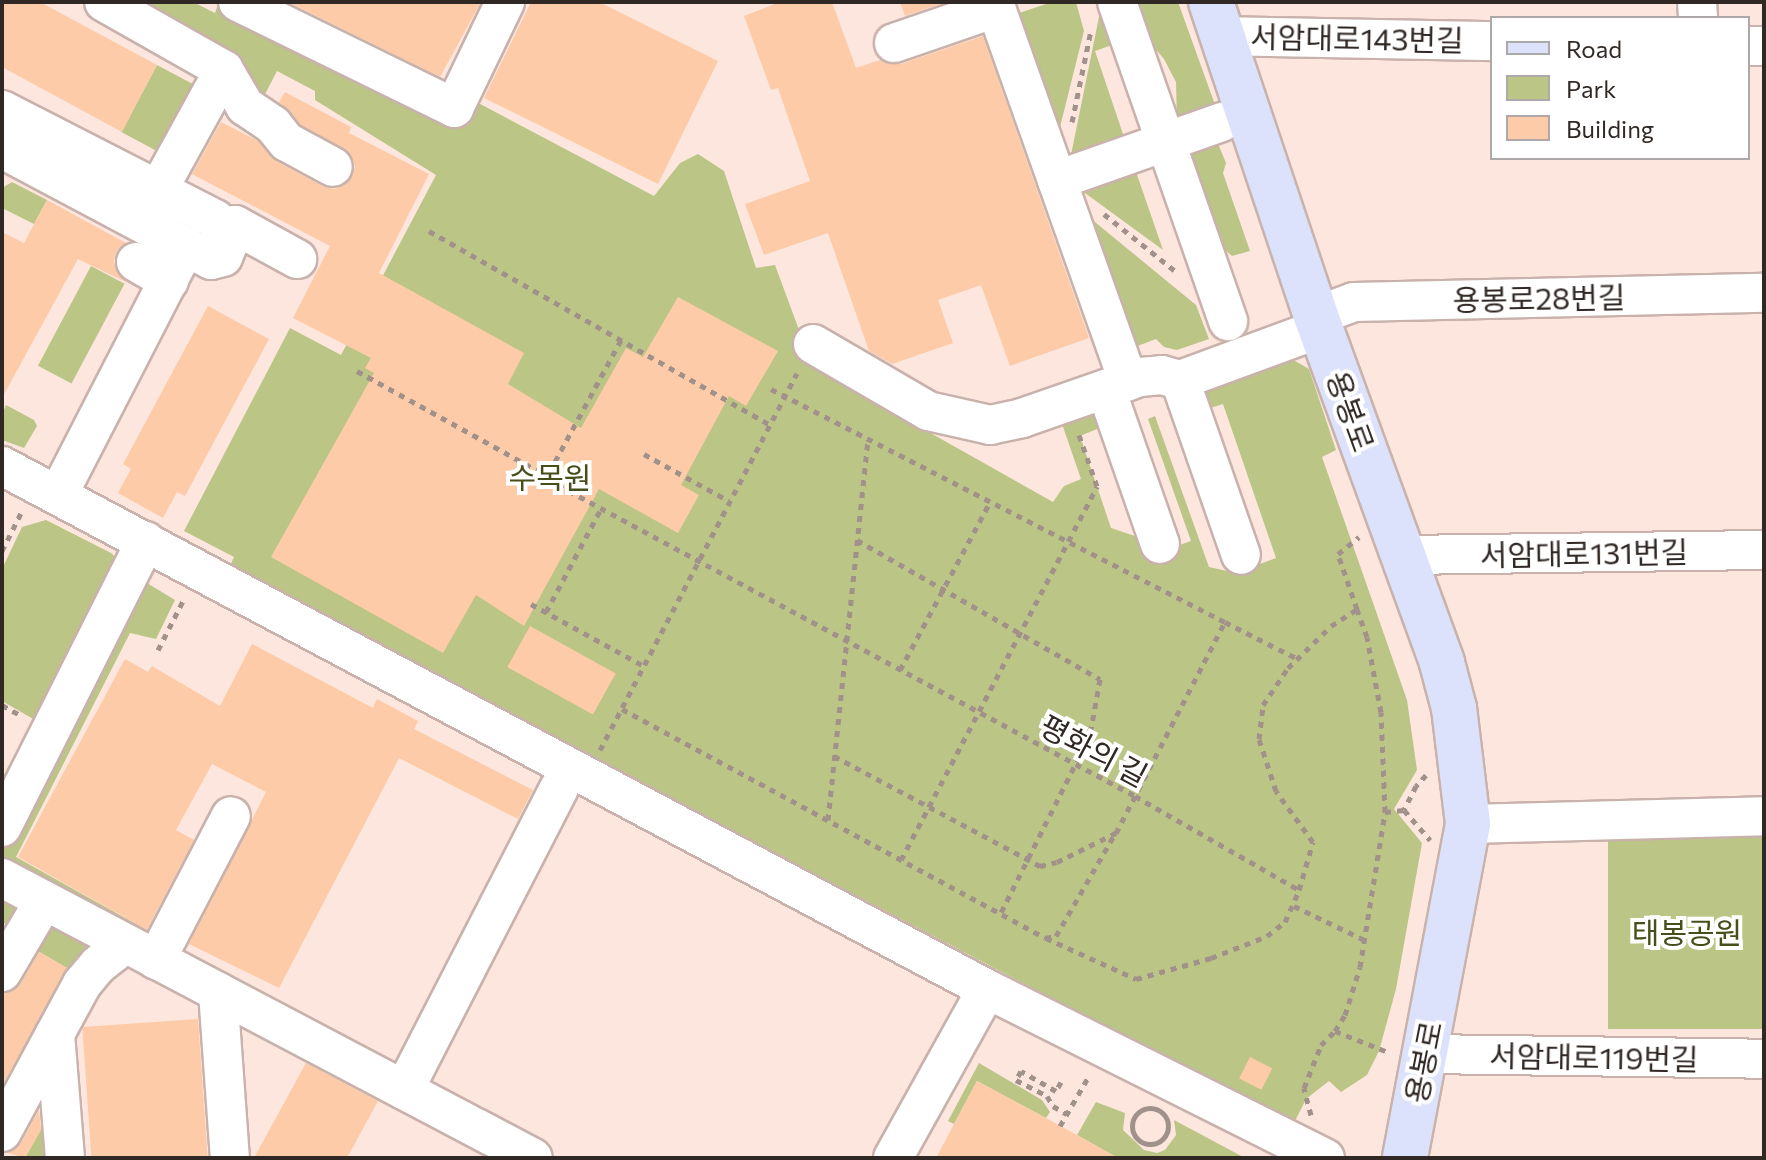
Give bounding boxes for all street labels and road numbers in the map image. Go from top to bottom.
street label: 서암대로143번길 [1250,18,1464,58]
street label: 용봉로28번길 [1452,278,1626,318]
street label: 용봉로 [1320,366,1382,456]
street label: 서암대로131번길 [1480,533,1688,573]
street label: 평화의 길 [1034,707,1154,793]
street label: 용봉로 [1397,1018,1449,1106]
street label: 서암대로119번길 [1489,1037,1699,1077]

